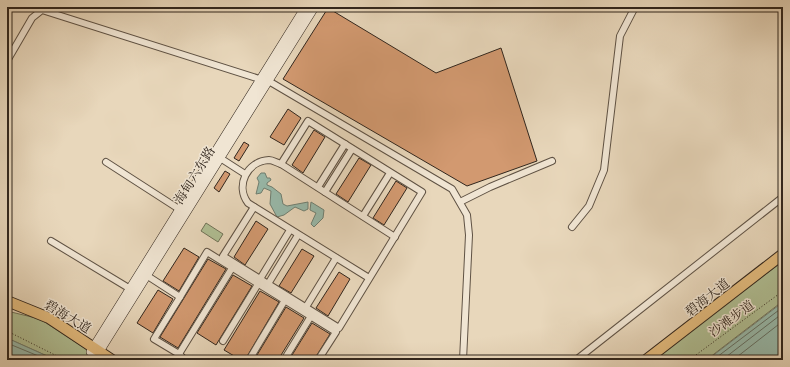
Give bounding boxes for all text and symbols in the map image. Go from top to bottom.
street label: 海甸六东路 [171,144,219,207]
street label: 碧海大道 [682,275,733,320]
street label: 碧海大道 [41,297,94,337]
street label: 沙滩步道 [706,297,757,341]

